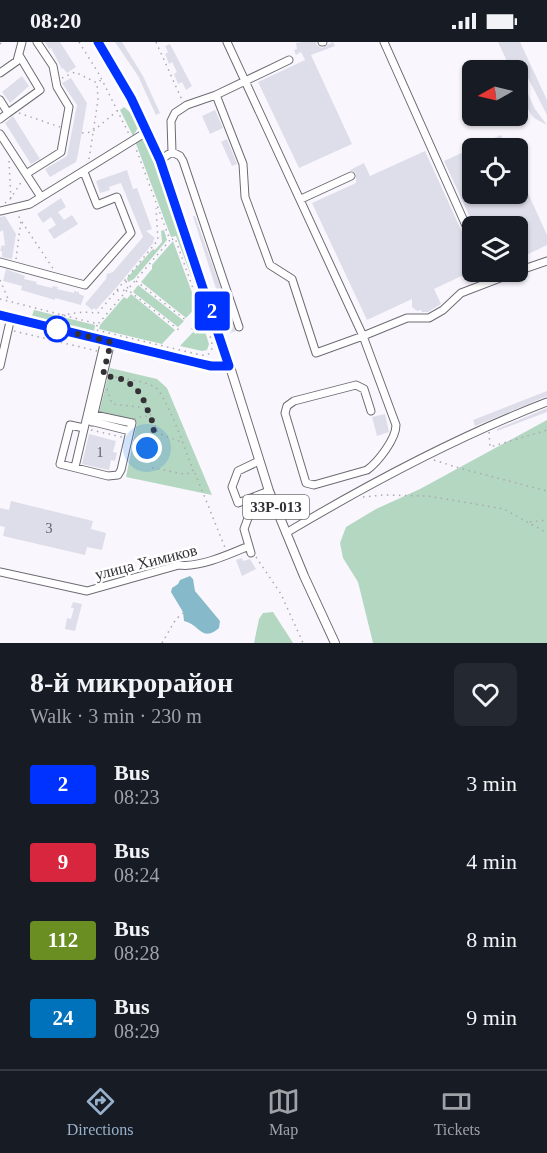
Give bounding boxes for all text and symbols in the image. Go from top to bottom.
text: 08:20 [30,8,81,33]
north arrow [462,60,528,126]
map controls [462,60,528,282]
button: locate [462,138,528,204]
button: layers [462,216,528,282]
line badge: 2 [192,292,232,330]
text: 2 [207,299,217,323]
unlabelled marker [44,316,70,342]
your location [132,433,162,463]
house number: 1 [97,445,104,460]
road number: 33Р-013 [243,495,309,519]
house number: 3 [46,521,53,536]
street label: улица Химиков [93,541,200,584]
button: heart [454,663,517,726]
text: 8-й микрорайон [30,667,233,698]
text: Walk · 3 min · 230 m [30,705,202,727]
text: Bus [114,760,149,785]
text: 3 min [466,771,517,796]
text: 2 [58,772,68,796]
text: 08:23 [114,786,160,808]
text: Bus [114,838,149,863]
text: 4 min [466,849,517,874]
text: 9 [58,850,68,874]
text: 08:24 [114,864,160,886]
text: Bus [114,916,149,941]
text: 8 min [466,927,517,952]
text: 112 [48,928,78,952]
text: 08:28 [114,942,160,964]
text: Bus [114,994,149,1019]
text: 9 min [466,1005,517,1030]
text: 24 [53,1006,74,1030]
text: 08:29 [114,1020,160,1042]
tab: Directions [67,1085,133,1139]
tab: Map [267,1085,300,1139]
tab: Tickets [434,1085,480,1139]

